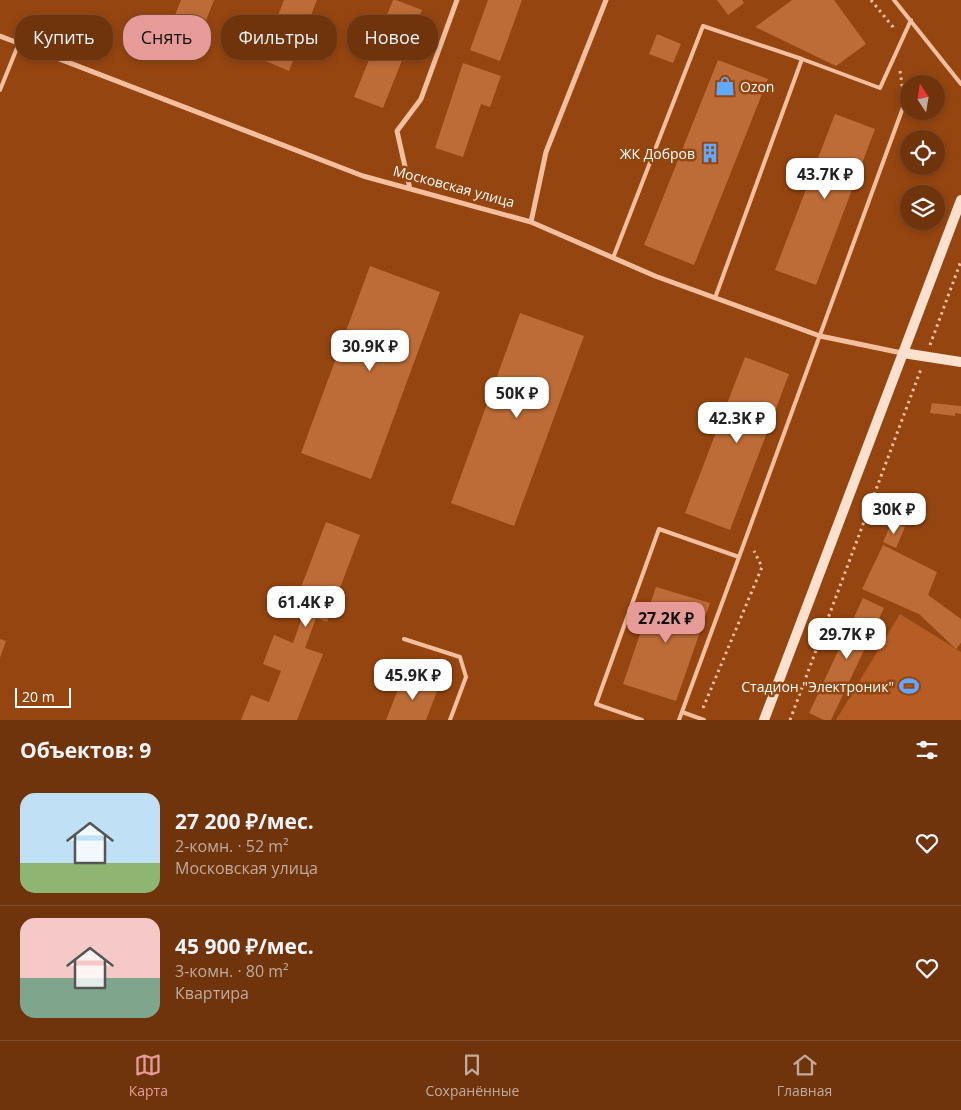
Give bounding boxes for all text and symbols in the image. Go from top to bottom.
chip: Купить [15,15,113,60]
chip: Снять [123,15,211,60]
chip: Фильтры [221,15,337,60]
chip: Новое [347,15,438,60]
shop icon: Ozon [714,75,736,97]
north arrow [900,75,945,120]
map controls [900,75,945,230]
place label: Ozon [740,77,774,96]
button: locate [900,130,945,175]
building icon: ЖК Добров [699,142,721,164]
place label: ЖК Добров [620,144,695,163]
pin: 43.7K ₽ [779,158,871,200]
street label: Московская улица [391,161,517,211]
text: 43.7K ₽ [797,163,853,185]
button: layers [900,185,945,230]
pin: 30.9K ₽ [324,330,416,372]
text: 30.9K ₽ [342,335,398,357]
pin: 50K ₽ [482,376,552,419]
text: 50K ₽ [496,382,538,404]
pin: 42.3K ₽ [691,402,783,444]
text: 42.3K ₽ [709,407,765,429]
pin: 30K ₽ [859,492,929,535]
text: 30K ₽ [873,498,915,520]
pin: 61.4K ₽ [260,586,352,628]
text: 61.4K ₽ [278,591,334,613]
pin: 27.2K ₽ [620,602,712,644]
text: 27.2K ₽ [638,607,694,629]
pin: 29.7K ₽ [801,618,893,660]
text: 29.7K ₽ [819,623,875,645]
pin: 45.9K ₽ [367,658,459,701]
text: 45.9K ₽ [385,664,441,686]
sports icon: Стадион "Электроник" [898,675,920,697]
place label: Стадион "Электроник" [741,677,894,696]
scale bar [15,685,71,708]
text: 20 m [22,687,55,706]
text: Объектов: 9 [20,736,151,764]
icon: filters [913,736,941,764]
text: 27 200 ₽/мес. [175,807,314,835]
icon: home [60,813,120,873]
icon: heart [913,829,941,857]
text: 2-комн. · 52 m² [175,835,289,857]
text: Московская улица [175,857,318,879]
text: 45 900 ₽/мес. [175,932,314,960]
icon: home [60,938,120,998]
icon: heart [913,954,941,982]
text: 3-комн. · 80 m² [175,960,289,982]
text: Квартира [175,982,249,1004]
tab: Карта [129,1051,168,1100]
tab: Сохранённые [425,1051,519,1100]
tab: Главная [777,1051,832,1100]

